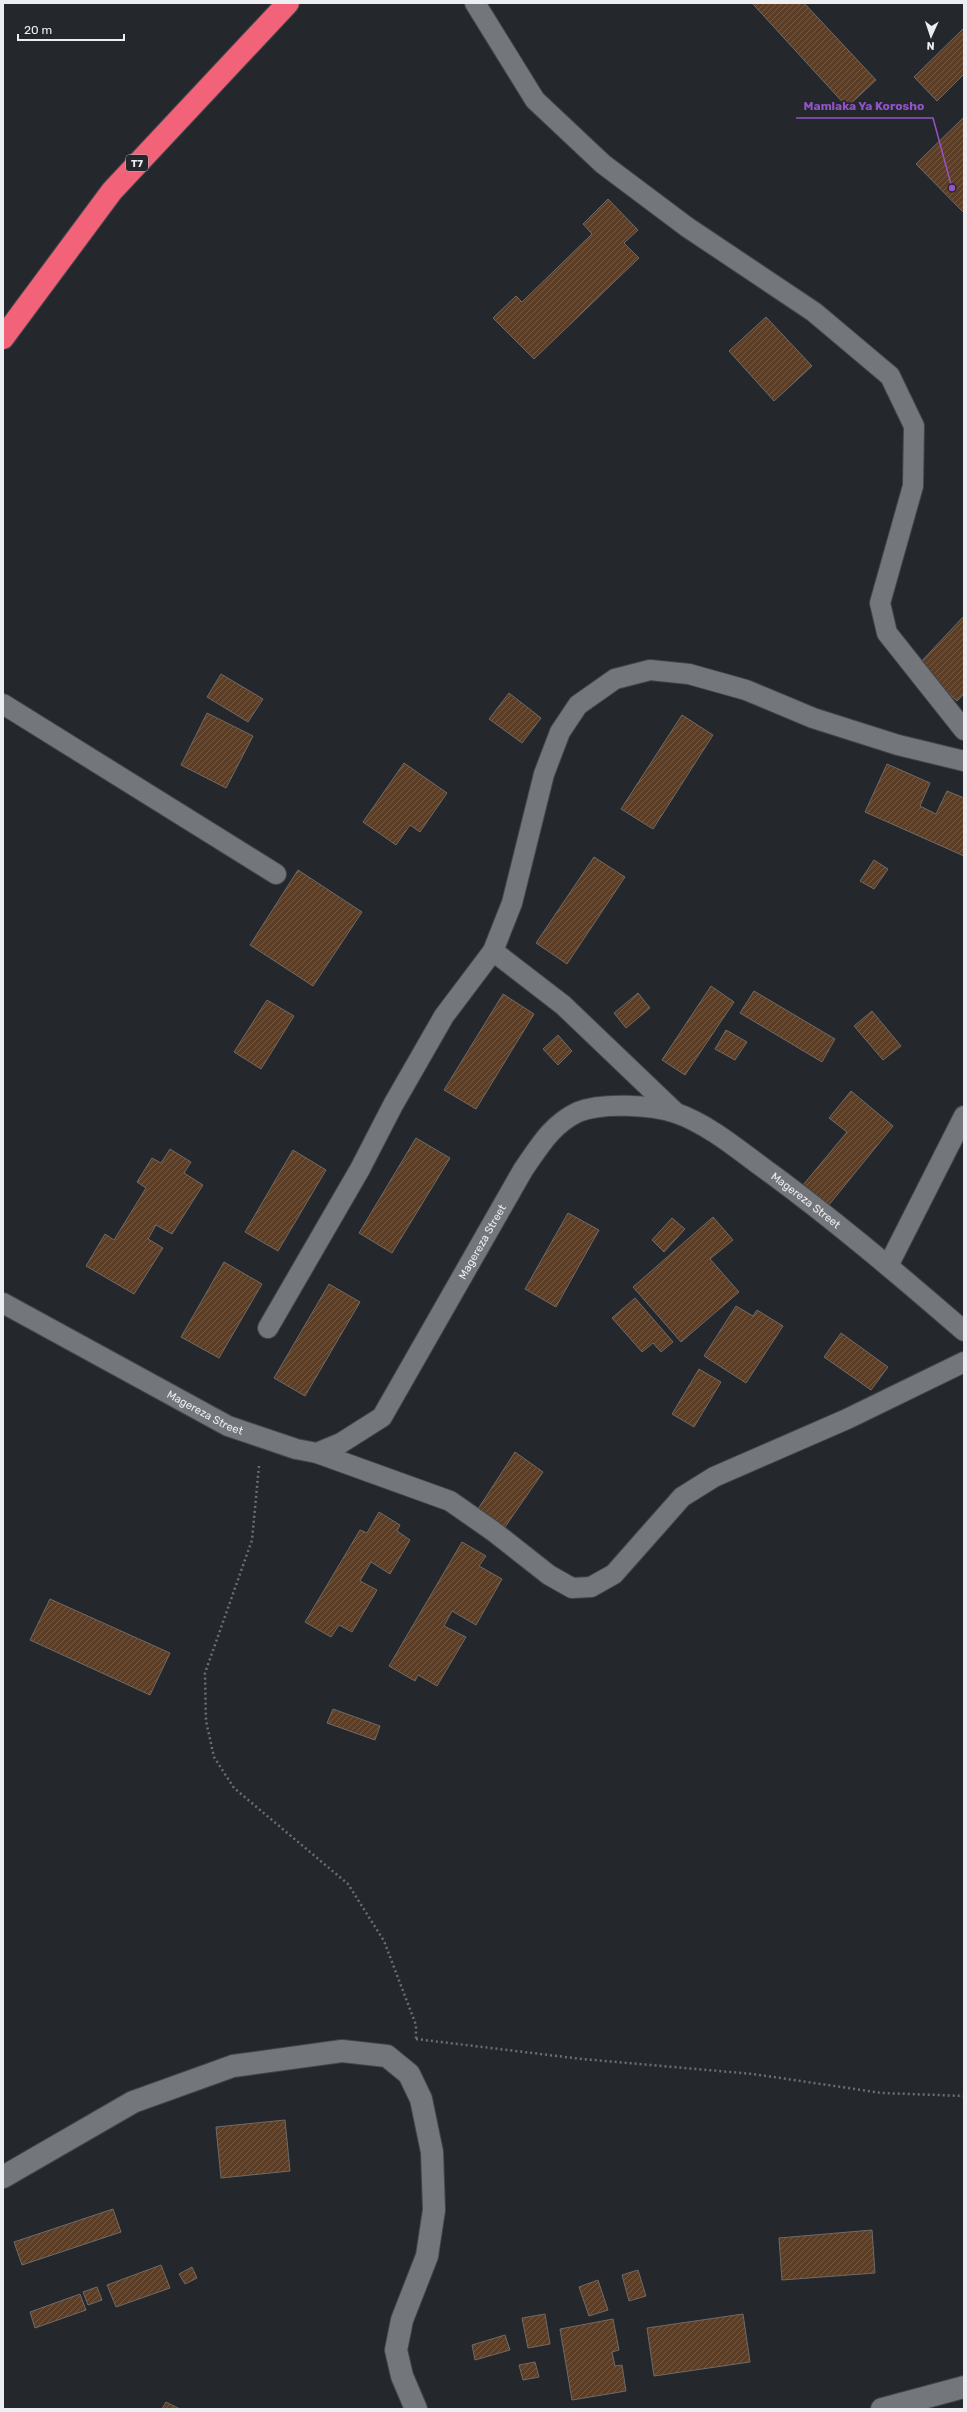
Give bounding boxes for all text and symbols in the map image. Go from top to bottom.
scale bar [18,16,124,42]
north arrow [911,16,951,56]
text: 20 m [24,23,52,37]
text: N [926,39,935,52]
callout: Mamlaka Ya Korosho [796,94,933,118]
text: Mamlaka Ya Korosho [804,99,924,113]
road number: T7 [126,155,148,171]
street label: Magereza Street [768,1170,843,1232]
street label: Magereza Street [456,1202,509,1282]
street label: Magereza Street [165,1388,245,1438]

